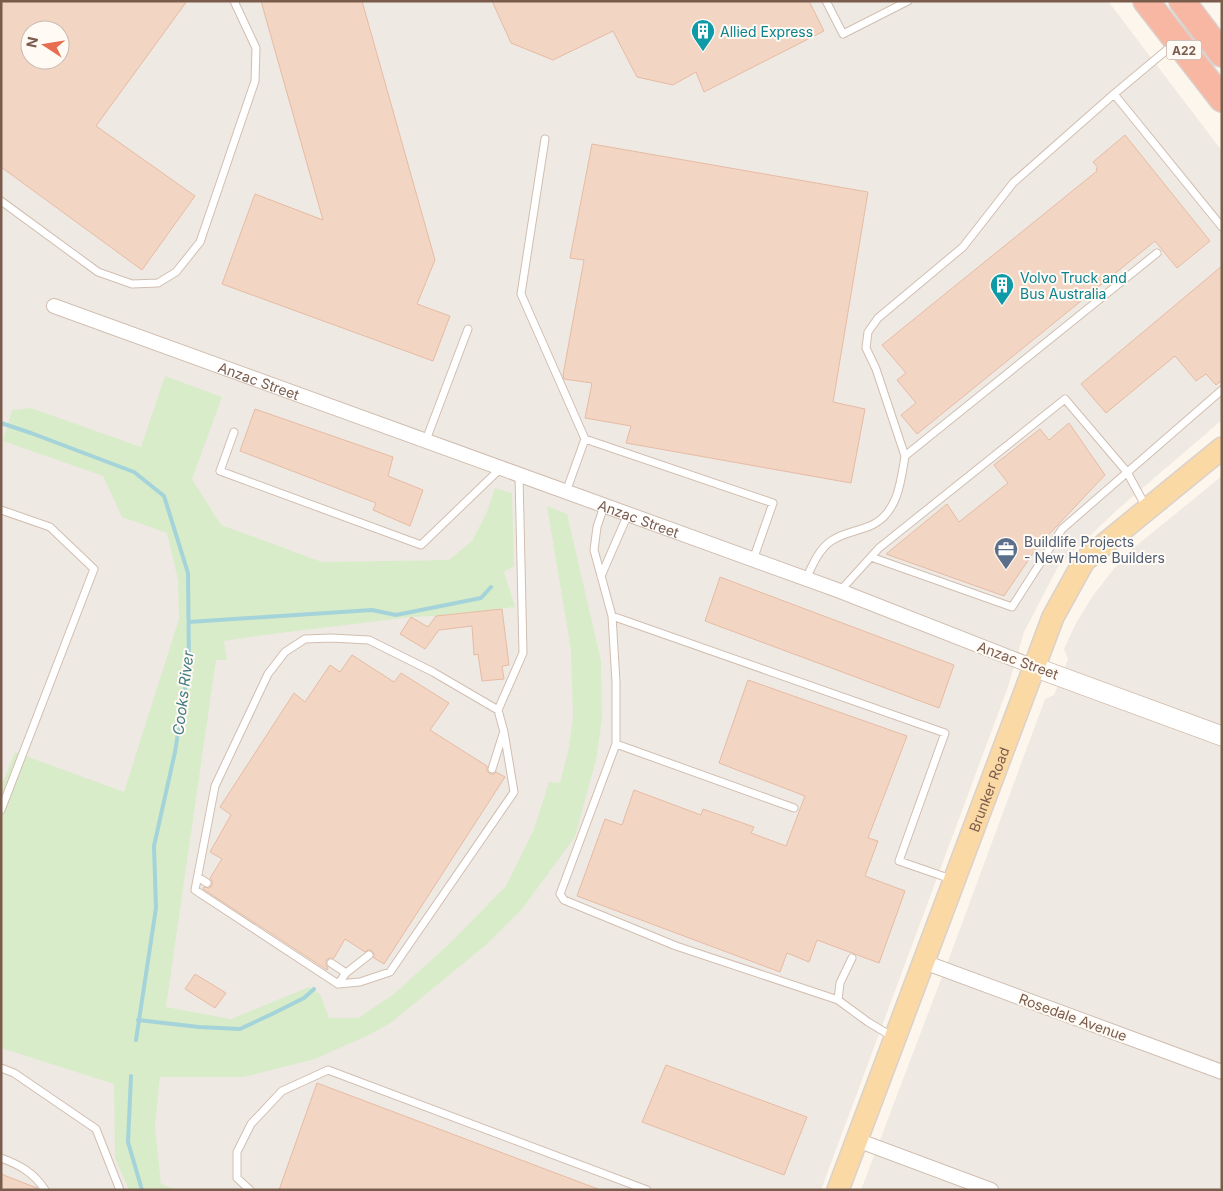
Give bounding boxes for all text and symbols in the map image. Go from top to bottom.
building icon: Allied Express [690,18,716,52]
north arrow [20,20,70,70]
place label: Allied Express [720,23,813,40]
text: N [22,35,41,49]
road number: A22 [1166,40,1202,60]
place label: Volvo Truck and Bus Australia [1020,269,1127,302]
building icon: Volvo Truck and Bus Australia [989,272,1015,306]
street label: Anzac Street [216,358,302,403]
street label: Anzac Street [596,496,682,541]
place label: Buildlife Projects - New Home Builders [1024,533,1165,566]
office icon: Buildlife Projects - New Home Builders [993,536,1019,570]
street label: Anzac Street [975,637,1061,683]
water label: Cooks River [168,649,198,736]
street label: Brunker Road [965,744,1012,834]
street label: Rosedale Avenue [1017,990,1129,1044]

